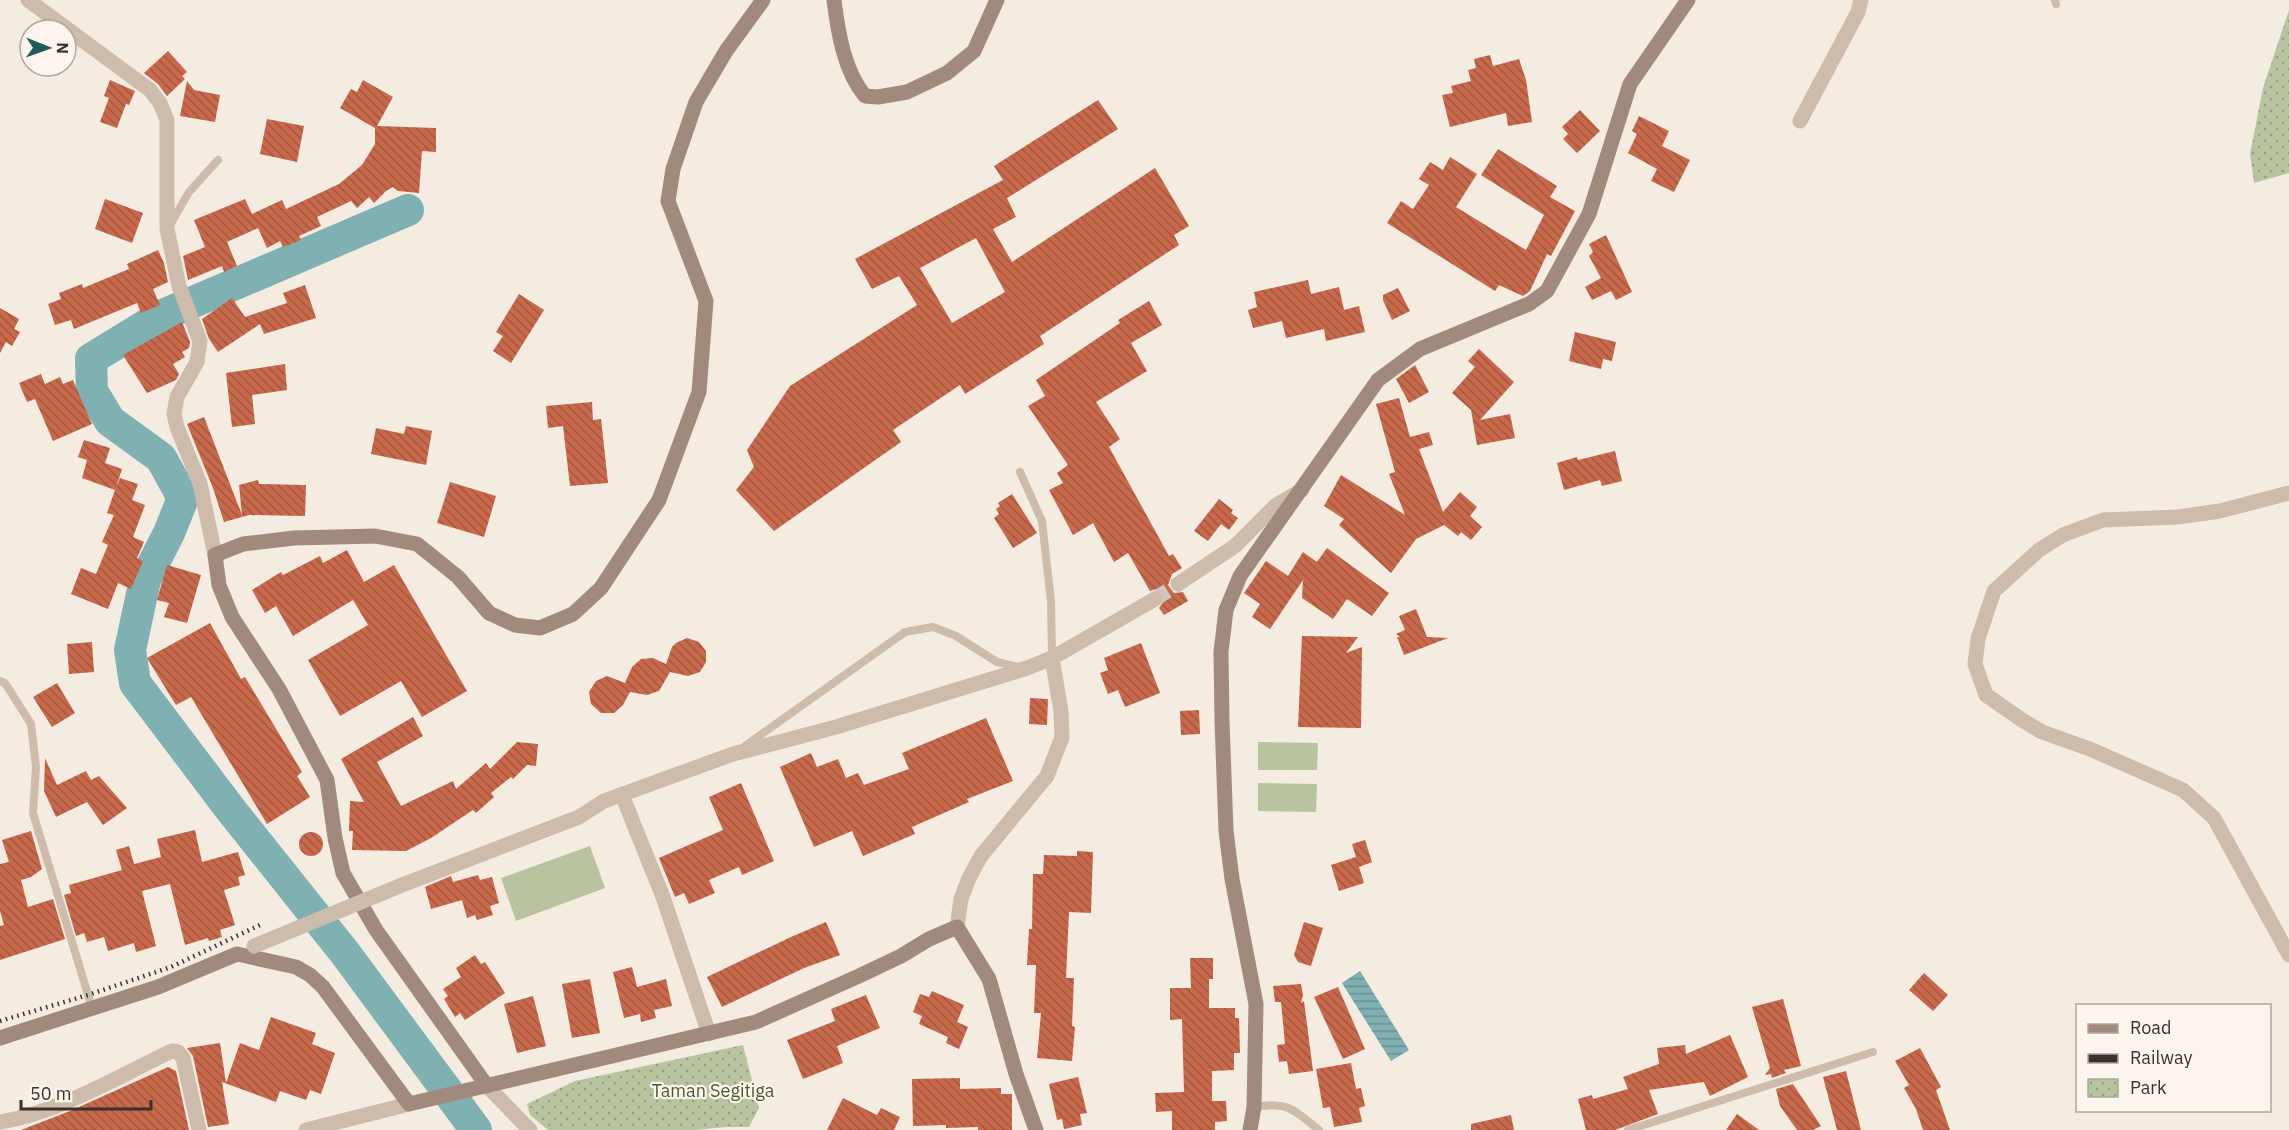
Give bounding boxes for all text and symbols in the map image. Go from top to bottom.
north arrow [18,18,78,78]
text: N [53,42,73,54]
legend [2076,1004,2271,1112]
text: Road [2130,1016,2171,1039]
text: Railway [2130,1046,2192,1069]
scale bar [21,1073,152,1111]
text: Park [2130,1076,2167,1099]
park label: Taman Segitiga [652,1079,775,1102]
text: 50 m [30,1082,72,1105]

